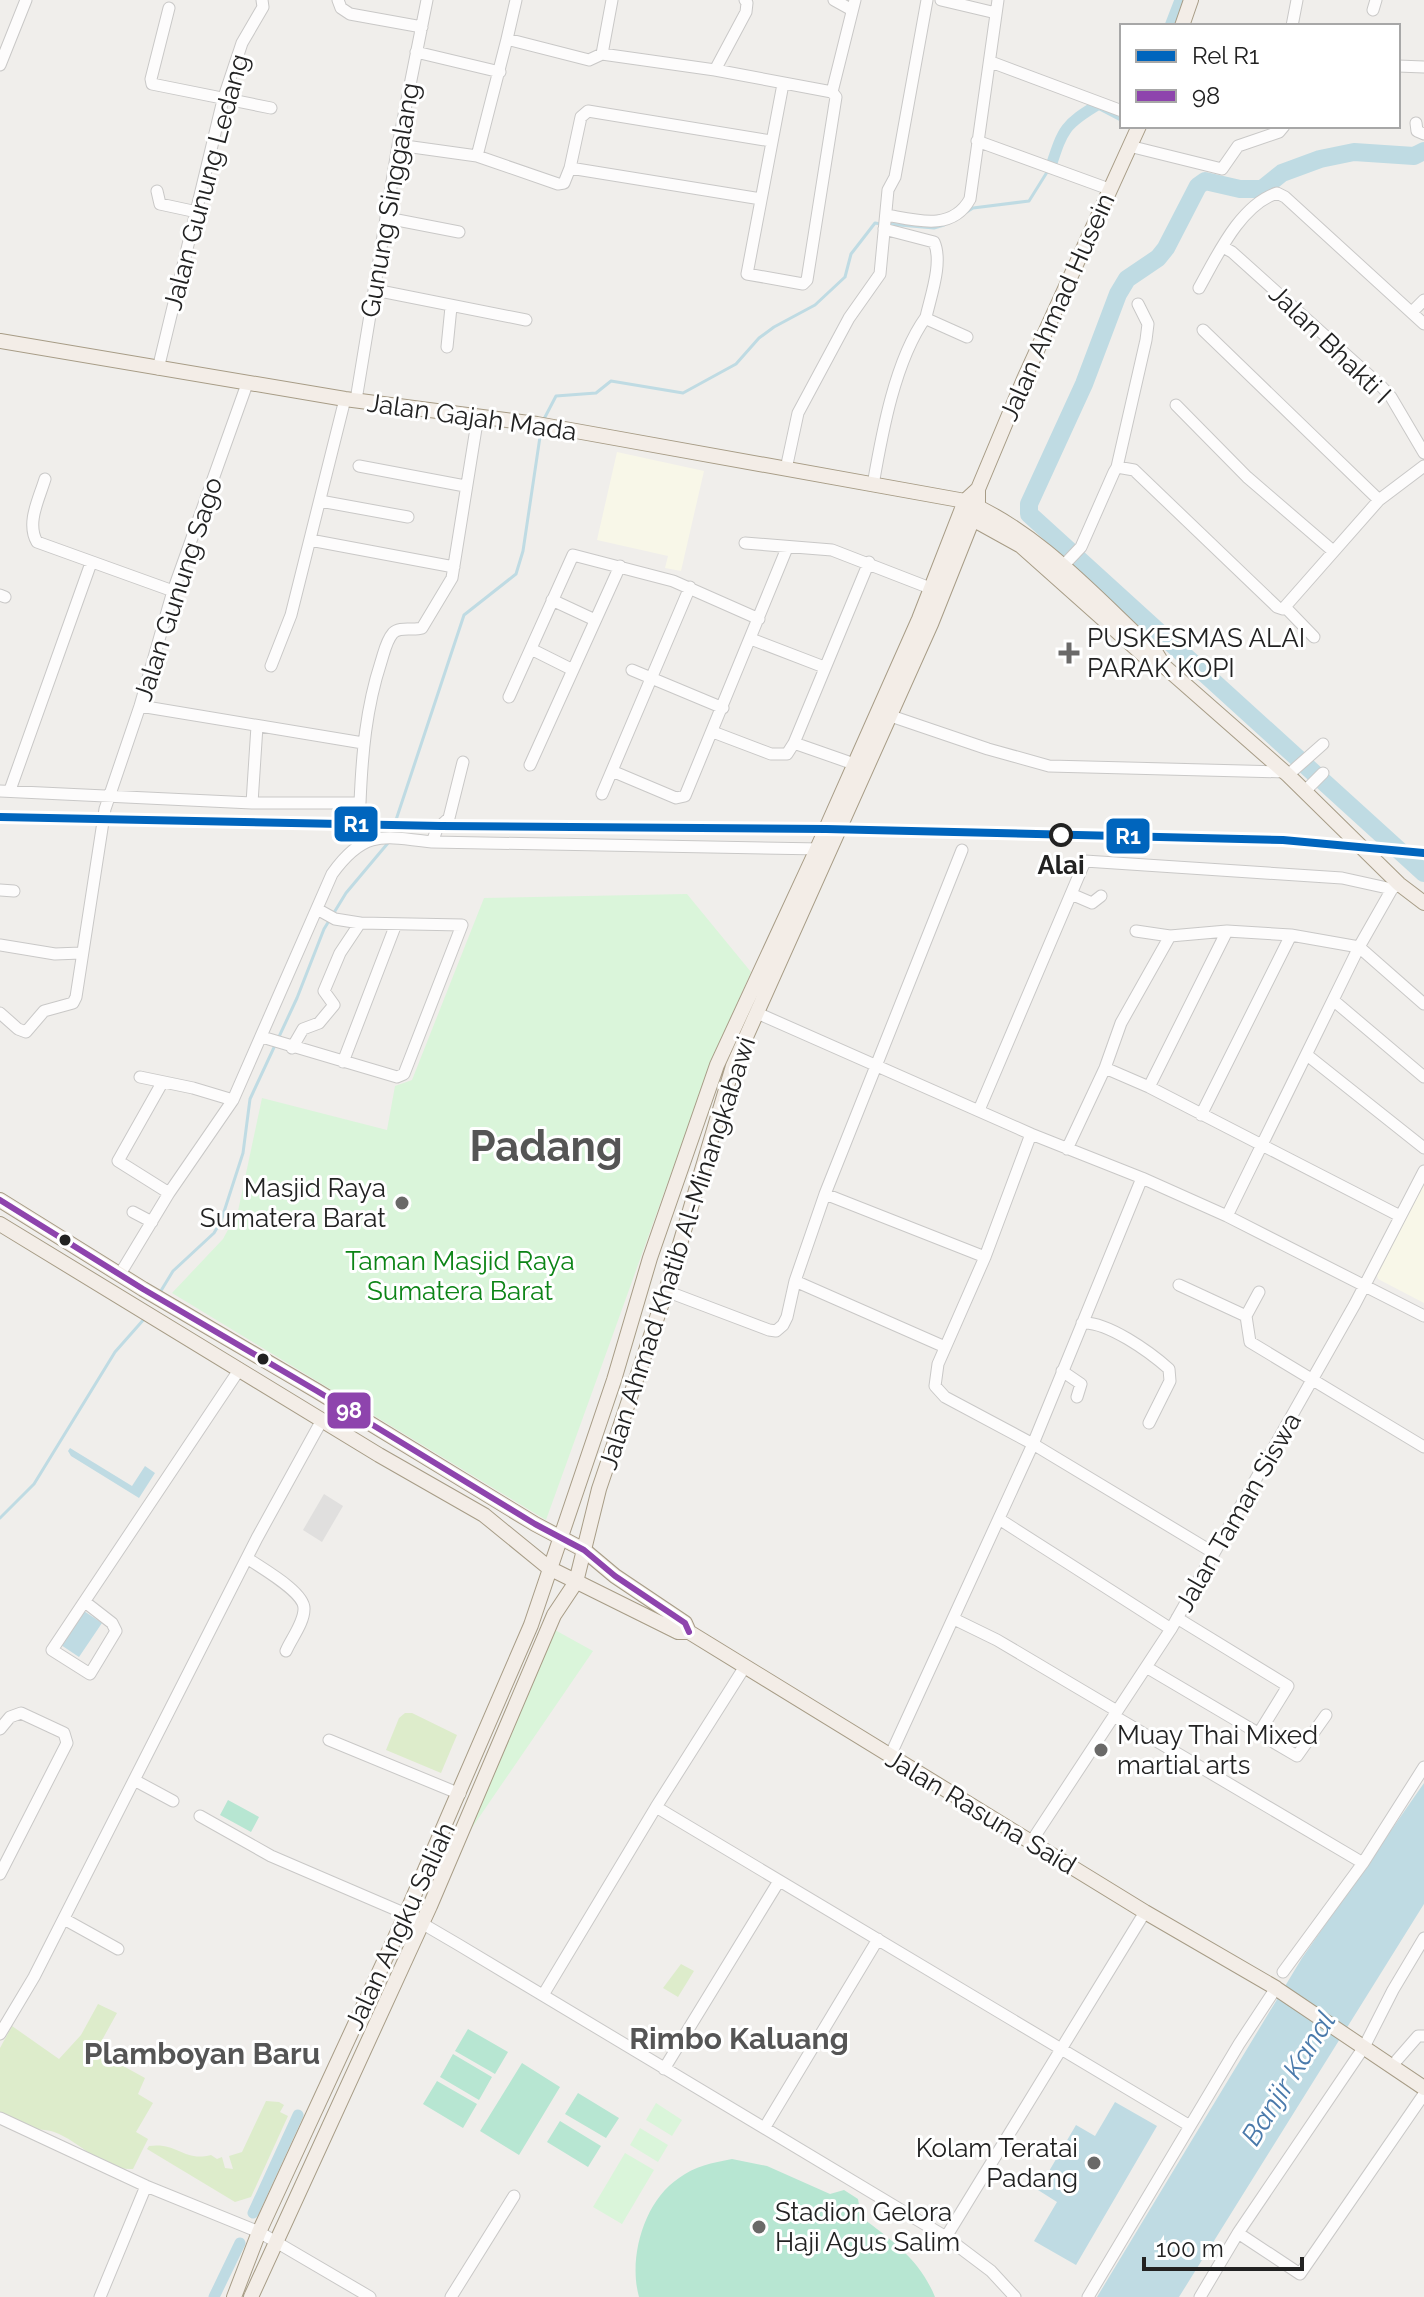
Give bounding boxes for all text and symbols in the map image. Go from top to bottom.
legend [1120,24,1400,128]
text: Rel R1 [1192,41,1259,70]
street label: Jalan Gunung Ledang [157,51,255,313]
street label: Gunung Singgalang [355,80,425,320]
text: 98 [1192,81,1220,110]
street label: Jalan Ahmad Husein [993,189,1121,425]
street label: Jalan Bhakti I [1263,279,1397,409]
street label: Jalan Gajah Mada [365,387,579,447]
street label: Jalan Gunung Sago [128,473,228,705]
place label: PUSKESMAS ALAI PARAK KOPI [1087,623,1305,683]
marker: PUSKESMAS ALAI PARAK KOPI [1058,642,1080,664]
line badge: R1 [333,805,379,843]
text: R1 [343,811,369,837]
line badge: R1 [1105,817,1151,855]
text: R1 [1115,823,1141,849]
marker: Alai [1050,824,1072,846]
place label: Alai [1037,850,1085,880]
street label: Jalan Ahmad Khatib Al-Minangkabawi [593,1033,761,1473]
district label: Padang [469,1122,623,1171]
place label: Masjid Raya Sumatera Barat [200,1173,386,1233]
marker: Masjid Raya Sumatera Barat [393,1194,411,1212]
unlabelled marker [57,1232,73,1248]
park label: Taman Masjid Raya Sumatera Barat [345,1246,575,1306]
unlabelled marker [255,1351,271,1367]
line badge: 98 [326,1391,372,1430]
text: 98 [336,1397,362,1423]
street label: Jalan Taman Siswa [1169,1407,1307,1617]
place label: Muay Thai Mixed martial arts [1117,1720,1318,1780]
marker: Muay Thai Mixed martial arts [1092,1741,1110,1759]
street label: Jalan Rasuna Said [881,1743,1081,1881]
street label: Jalan Angku Saliah [339,1818,461,2034]
water label: Banjir Kanal [1234,2005,1343,2151]
district label: Rimbo Kaluang [629,2021,849,2056]
district label: Plamboyan Baru [84,2036,320,2071]
place label: Kolam Teratai Padang [916,2133,1078,2193]
marker: Kolam Teratai Padang [1085,2154,1103,2172]
place label: Stadion Gelora Haji Agus Salim [775,2197,960,2257]
marker: Stadion Gelora Haji Agus Salim [750,2218,768,2236]
scale bar [1144,2221,1302,2271]
text: 100 m [1156,2234,1224,2263]

